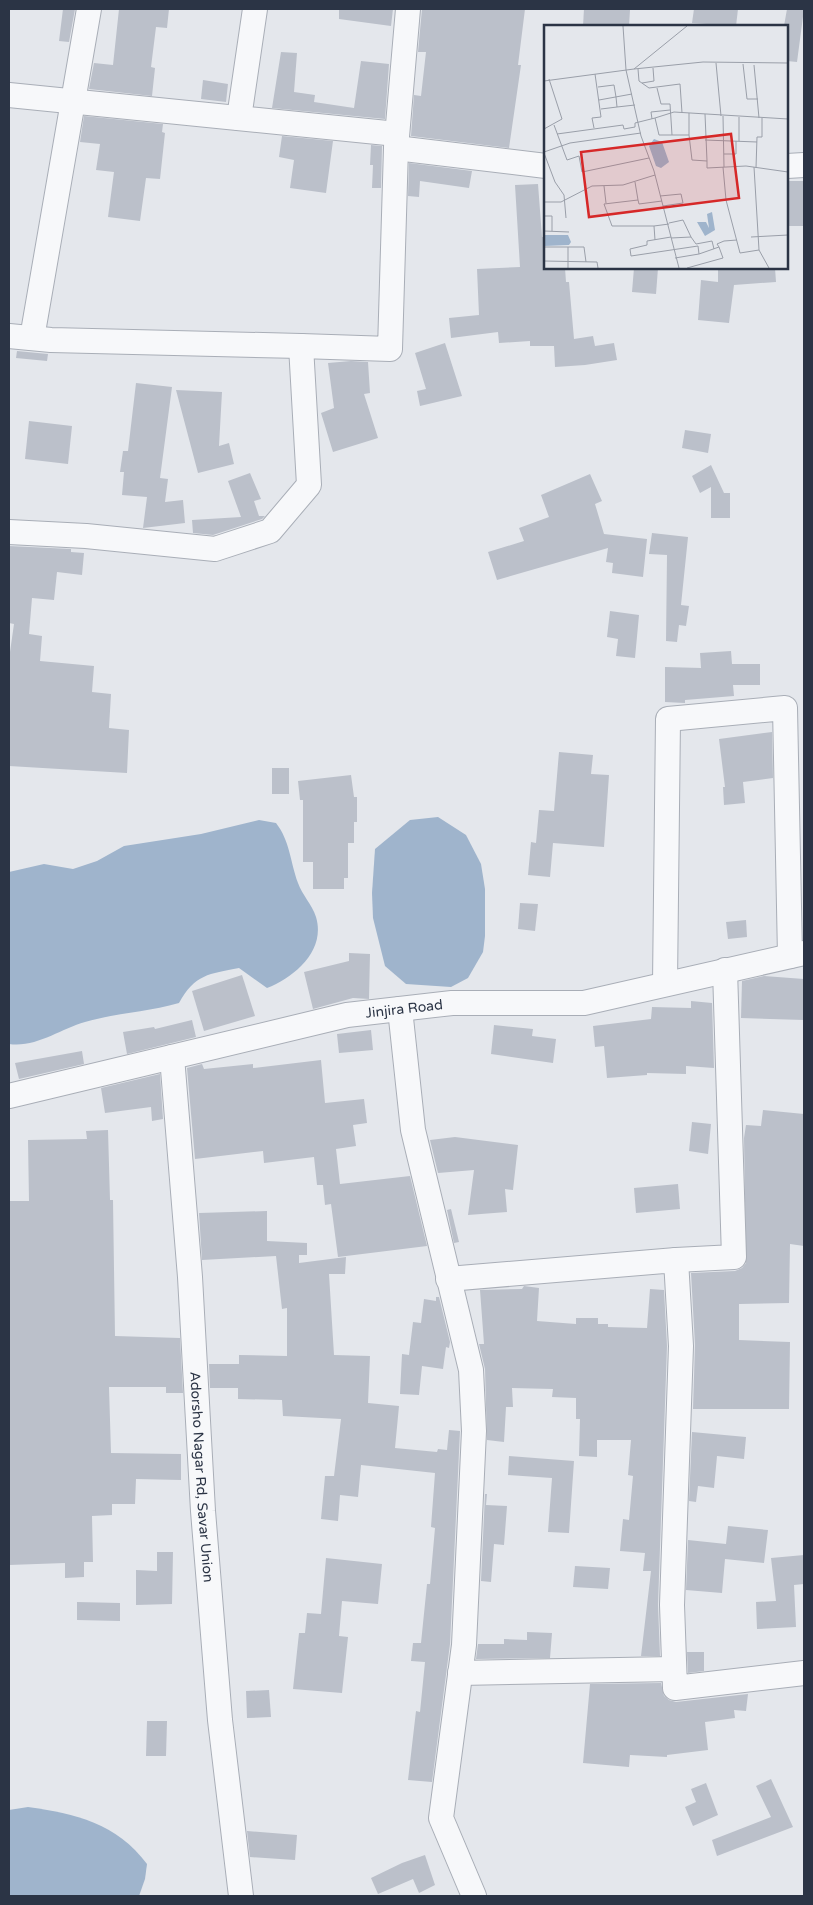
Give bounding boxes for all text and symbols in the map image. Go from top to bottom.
inset map [544,25,788,269]
street label: Jinjira Road [364,996,444,1021]
street label: Adorsho Nagar Rd, Savar Union [187,1371,217,1583]

